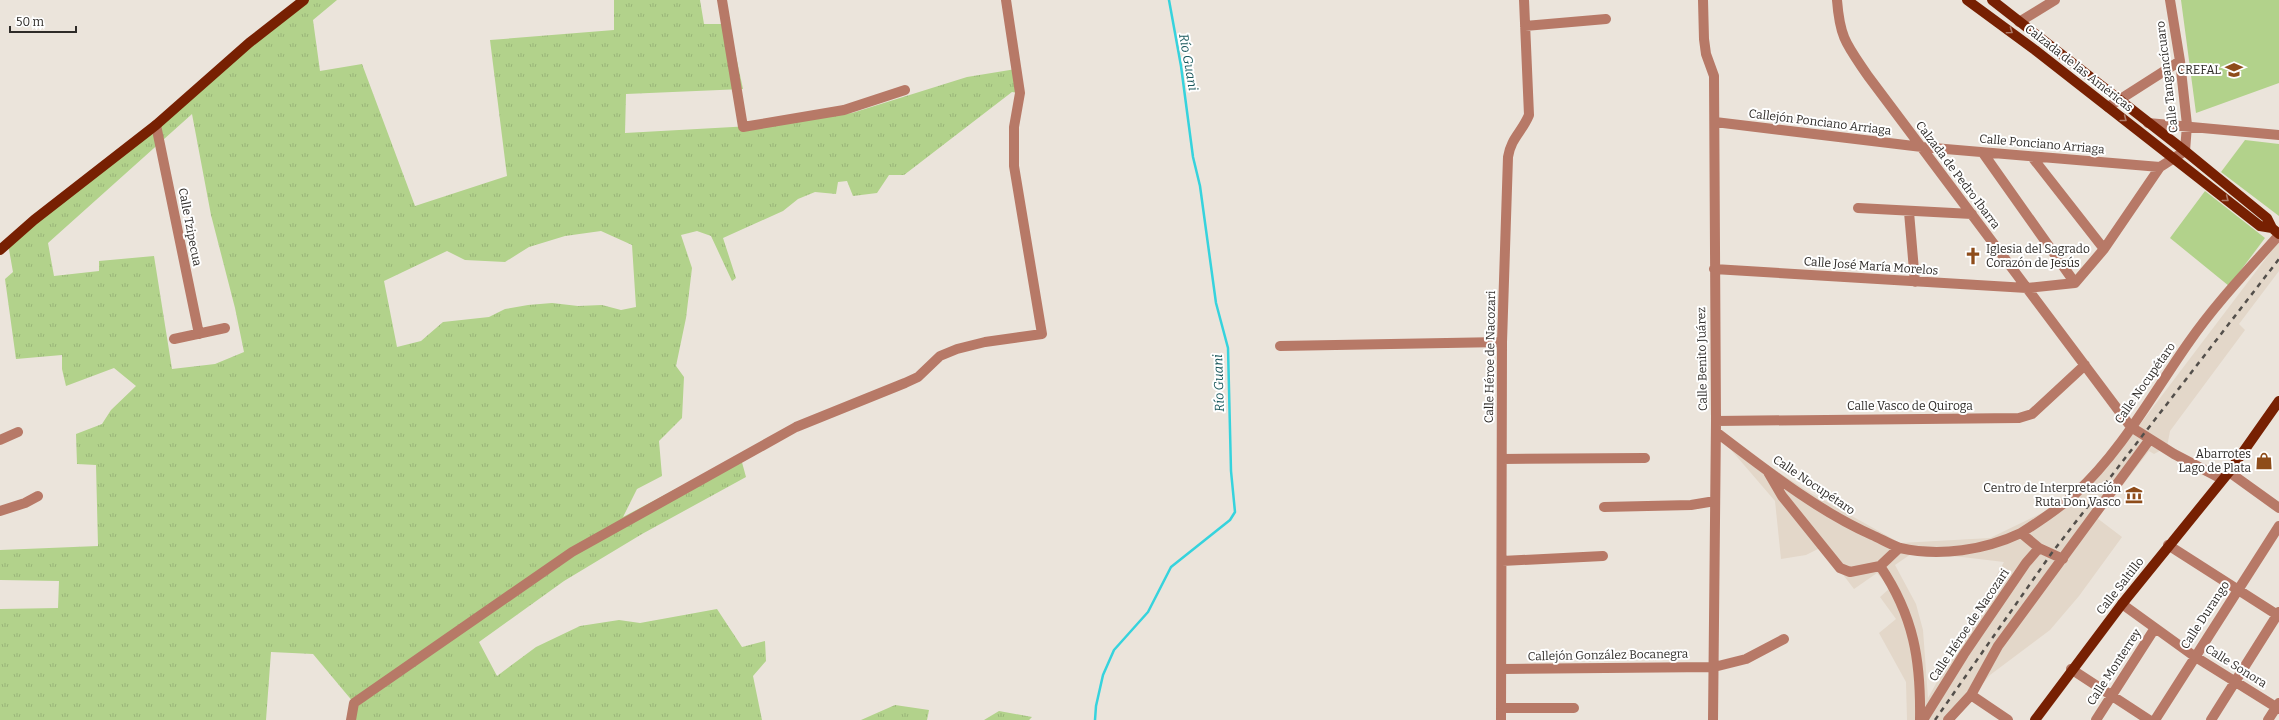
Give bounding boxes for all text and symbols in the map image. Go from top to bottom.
scale bar [10,8,76,34]
text: 50 m [16,15,45,29]
street label: Calle Tangancícuaro [2153,20,2181,134]
street label: Calzada de las Américas [2022,22,2136,115]
one-way arrow [2005,26,2012,33]
water label: Río Guani [1176,32,1201,92]
school or university icon: CREFAL [2224,60,2244,80]
place label: CREFAL [2177,63,2221,77]
street label: Callejón Ponciano Arriaga [1748,106,1892,138]
one-way arrow [2119,114,2126,121]
street label: Calzada de Pedro Ibarra [1913,118,2003,232]
street label: Calle Ponciano Arriaga [1979,132,2106,156]
street label: Calle Tzipecua [176,187,205,268]
one-way arrow [2222,194,2229,201]
place label: Iglesia del Sagrado Corazón de Jesús [1986,242,2090,270]
church icon: Iglesia del Sagrado Corazón de Jesús [1963,246,1983,266]
street label: Calle José María Morelos [1803,254,1939,278]
street label: Calle Héroe de Nacozari [1482,290,1498,423]
street label: Calle Benito Juárez [1694,307,1710,411]
street label: Calle Nocupétaro [2112,340,2178,426]
water label: Río Guani [1210,354,1227,412]
street label: Calle Vasco de Quiroga [1847,399,1973,413]
place label: Abarrotes Lago de Plata [2178,447,2251,475]
shop icon: Abarrotes Lago de Plata [2254,451,2274,471]
street label: Calle Nocupétaro [1770,452,1858,518]
place label: Centro de Interpretación Ruta Don Vasco [1983,481,2121,509]
museum icon: Centro de Interpretación Ruta Don Vasco [2124,485,2144,505]
street label: Calle Saltillo [2093,555,2147,617]
street label: Calle Héroe de Nacozari [1926,566,2012,684]
street label: Calle Durango [2178,578,2232,652]
street label: Calle Monterrey [2084,626,2144,708]
street label: Calle Sonora [2203,642,2270,691]
street label: Callejón González Bocanegra [1528,647,1689,663]

